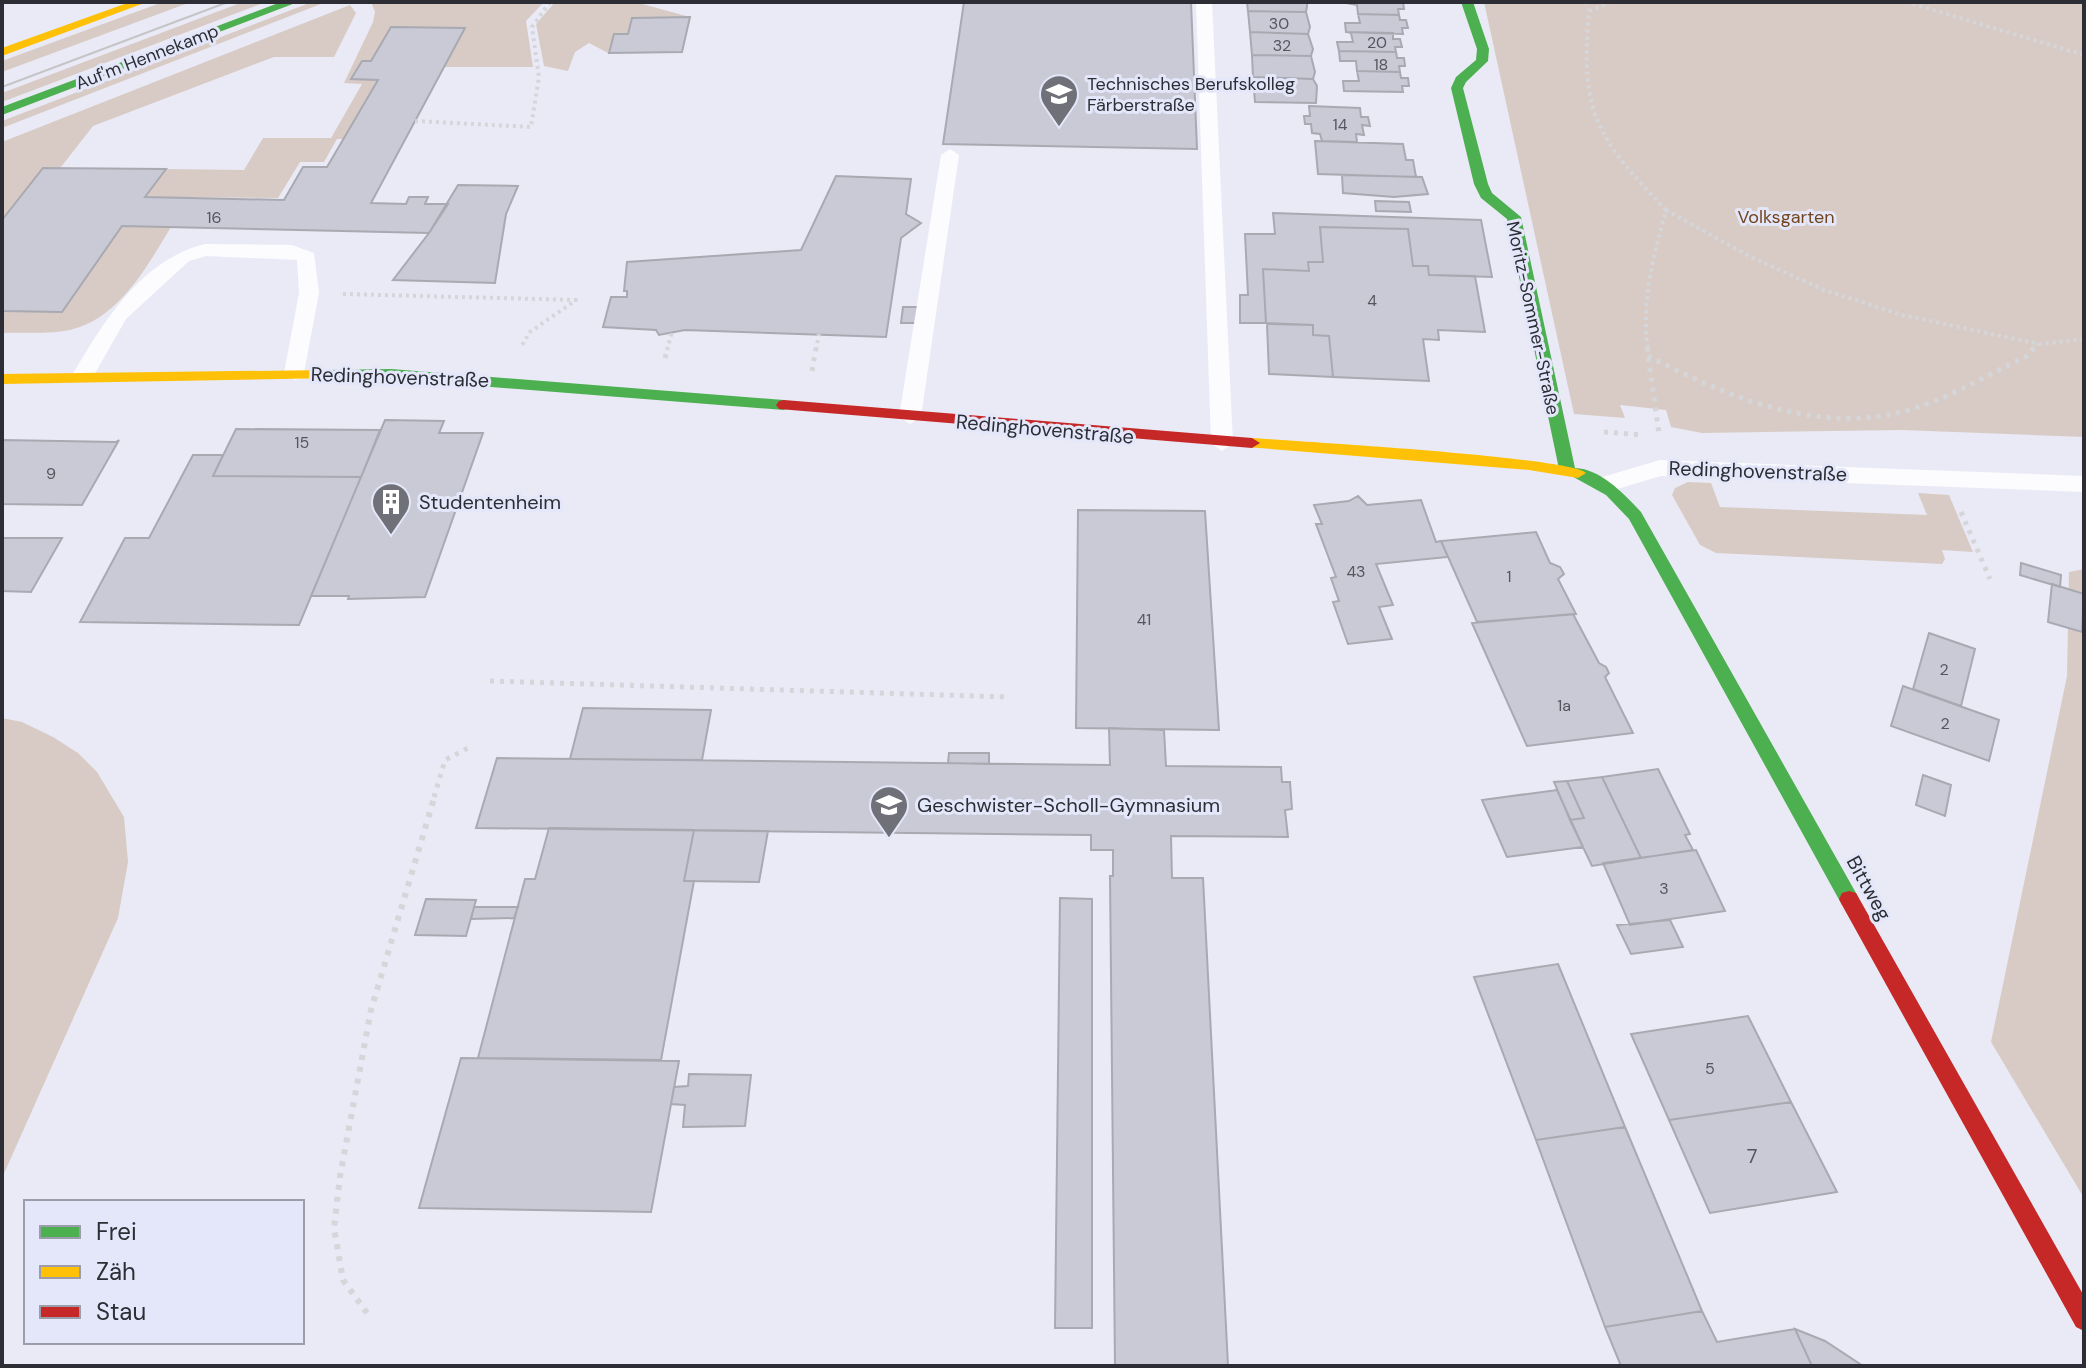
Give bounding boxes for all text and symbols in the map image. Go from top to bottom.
house number: 30 [1269,13,1289,34]
street label: Auf'm Hennekamp [72,19,222,95]
house number: 20 [1367,32,1387,53]
house number: 32 [1273,35,1291,56]
house number: 18 [1374,54,1388,75]
place label: Technisches Berufskolleg Färberstraße [1087,72,1295,117]
school or university icon: Technisches Berufskolleg Färberstraße [1038,73,1080,128]
house number: 14 [1333,114,1348,135]
park label: Volksgarten [1737,205,1835,229]
house number: 16 [206,207,222,228]
street label: Moritz-Sommer-Straße [1501,219,1565,417]
house number: 4 [1367,290,1377,311]
street label: Redinghovenstraße [310,361,490,393]
street label: Redinghovenstraße [955,408,1135,450]
house number: 15 [295,432,309,453]
street label: Redinghovenstraße [1668,455,1848,487]
house number: 9 [46,463,56,484]
building icon: Studentenheim [370,481,412,536]
place label: Studentenheim [419,489,561,515]
house number: 43 [1346,561,1366,582]
house number: 1 [1507,566,1512,587]
house number: 41 [1137,609,1151,630]
house number: 2 [1939,659,1949,680]
house number: 1a [1557,695,1571,716]
house number: 2 [1940,713,1950,734]
school or university icon: Geschwister-Scholl-Gymnasium [868,784,910,839]
place label: Geschwister-Scholl-Gymnasium [917,792,1220,818]
street label: Bittweg [1841,851,1897,925]
house number: 3 [1659,878,1669,899]
house number: 5 [1705,1058,1715,1079]
house number: 7 [1747,1143,1757,1169]
legend [24,1200,304,1344]
text: Frei [96,1216,137,1247]
text: Zäh [96,1256,136,1287]
text: Stau [96,1296,146,1327]

